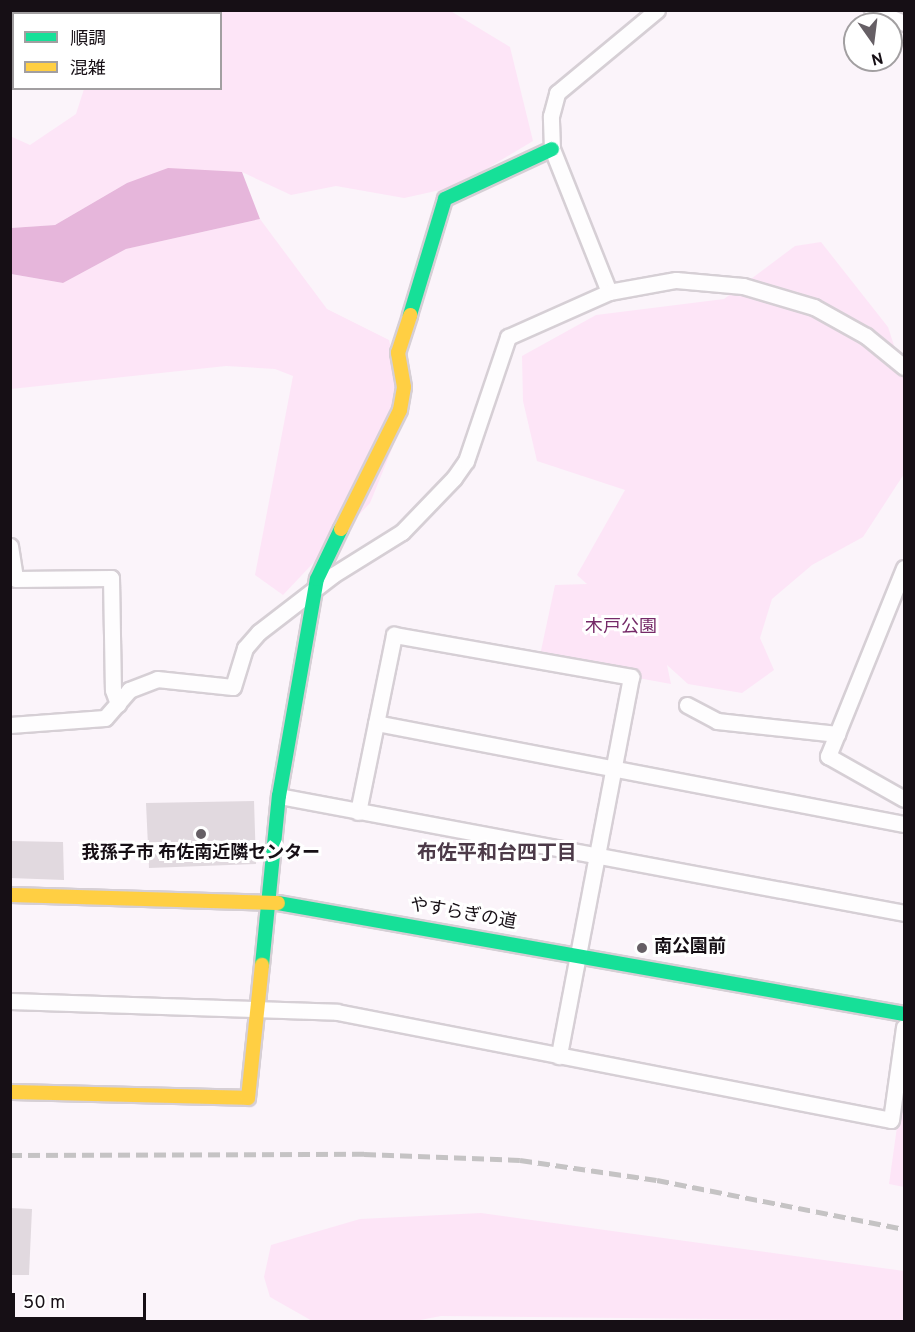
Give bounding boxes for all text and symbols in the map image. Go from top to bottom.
legend [12,12,222,90]
north arrow [843,12,903,72]
text: 順調 [70,28,106,51]
text: N [869,46,885,69]
text: 混雑 [70,58,106,81]
park label: 木戸公園 [585,617,657,639]
marker: 我孫子市 布佐南近隣センター [194,827,208,841]
district label: 布佐平和台四丁目 [417,842,577,866]
place label: 我孫子市 布佐南近隣センター [82,843,320,865]
street label: やすらぎの道 [408,895,518,935]
place label: 南公園前 [654,937,726,959]
marker: 南公園前 [635,941,649,955]
scale bar [15,1281,148,1319]
text: 50 m [23,1292,65,1315]

